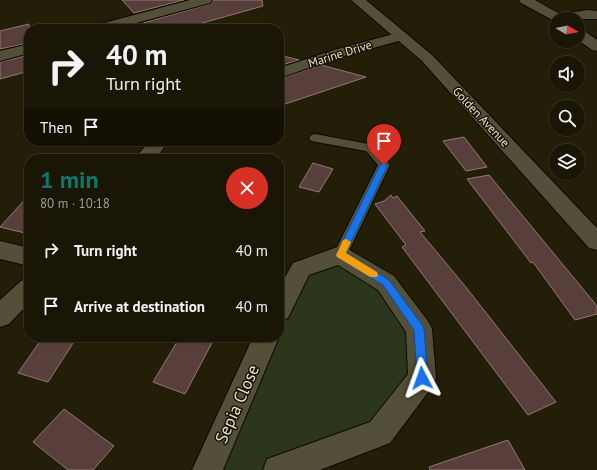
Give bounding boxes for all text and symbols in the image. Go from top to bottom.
north arrow [549,12,585,48]
map controls [549,12,585,180]
text: 40 m [106,36,167,73]
street label: Marine Drive [306,37,373,70]
icon: right [40,40,92,92]
button: sound [549,56,585,92]
text: Turn right [106,72,181,95]
street label: Golden Avenue [450,83,513,150]
button: search [549,100,585,136]
icon: arrive [80,116,102,138]
text: Then [40,118,72,137]
pin [367,124,401,165]
icon: arrive [373,130,395,152]
button: layers [549,144,585,180]
text: 1 min [40,164,99,195]
button: close [226,167,268,209]
text: 80 m · 10:18 [40,195,110,212]
icon: right [40,239,62,261]
text: Turn right [74,241,137,260]
text: 40 m [235,241,268,260]
icon: arrive [40,295,62,317]
text: Arrive at destination [74,297,205,316]
text: 40 m [235,297,268,316]
position arrow [401,357,443,399]
street label: Sepia Close [210,361,264,447]

